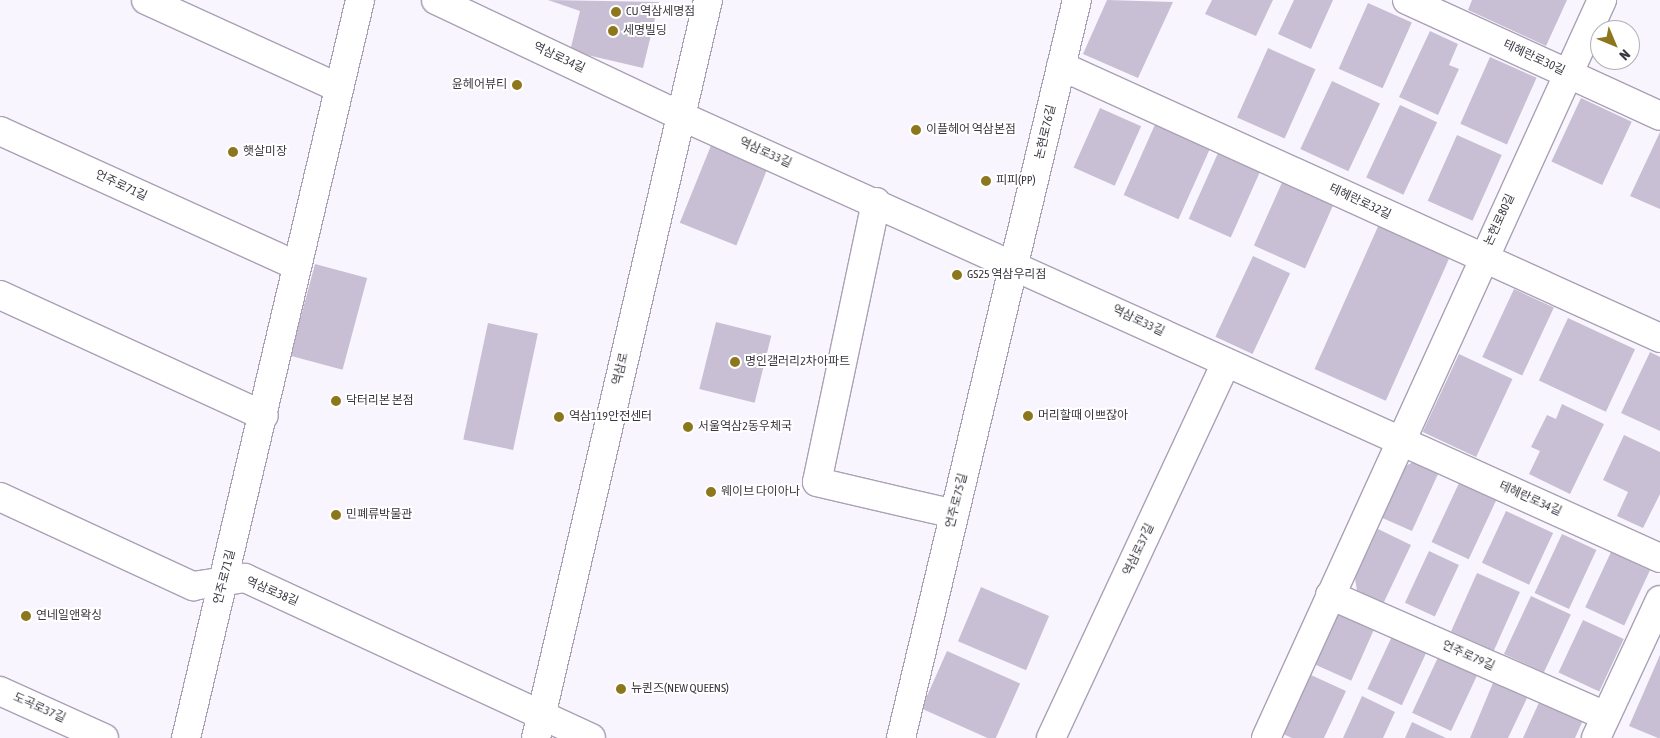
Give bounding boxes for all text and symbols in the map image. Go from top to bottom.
place label: CU 역삼세명점 [626,5,695,19]
marker: CU 역삼세명점 [610,6,622,18]
north arrow [1590,20,1640,70]
place label: 세명빌딩 [623,24,667,38]
marker: 세명빌딩 [607,25,619,37]
street label: 테헤란로30길 [1501,37,1567,79]
street label: 역삼로34길 [531,40,587,76]
text: N [1616,46,1633,63]
place label: 윤헤어뷰티 [452,78,507,92]
marker: 윤헤어뷰티 [511,79,523,91]
street label: 논현로76길 [1033,103,1059,161]
place label: 이플헤어 역삼본점 [926,123,1016,137]
marker: 이플헤어 역삼본점 [910,124,922,136]
street label: 역삼로33길 [737,135,793,171]
place label: 햇살미장 [243,145,287,159]
marker: 햇살미장 [227,146,239,158]
street label: 언주로71길 [93,168,149,204]
place label: 피피(PP) [996,174,1036,188]
marker: 피피(PP) [980,175,992,187]
street label: 테헤란로32길 [1327,181,1393,223]
street label: 논현로80길 [1482,192,1518,248]
place label: GS25 역삼우리점 [967,268,1047,282]
marker: GS25 역삼우리점 [951,269,963,281]
street label: 역삼로33길 [1110,303,1166,339]
street label: 역삼로 [610,351,632,387]
place label: 명인갤러리2차아파트 [745,355,850,369]
marker: 명인갤러리2차아파트 [729,356,741,368]
place label: 닥터리본 본점 [346,394,414,408]
marker: 닥터리본 본점 [330,395,342,407]
place label: 머리할때 이쁘잖아 [1038,409,1128,423]
place label: 역삼119안전센터 [569,410,652,424]
marker: 머리할때 이쁘잖아 [1022,410,1034,422]
marker: 역삼119안전센터 [553,411,565,423]
place label: 서울역삼2동우체국 [698,420,792,434]
marker: 서울역삼2동우체국 [682,421,694,433]
street label: 언주로75길 [943,472,971,530]
street label: 테헤란로34길 [1497,479,1563,519]
place label: 웨이브 다이아나 [721,485,800,499]
marker: 웨이브 다이아나 [705,486,717,498]
place label: 민폐류박물관 [346,508,412,522]
marker: 민폐류박물관 [330,509,342,521]
street label: 역삼로37길 [1121,522,1157,578]
street label: 언주로71길 [211,548,239,606]
street label: 역삼로38길 [244,575,300,609]
place label: 연네일앤왁싱 [36,609,102,623]
marker: 연네일앤왁싱 [20,610,32,622]
street label: 언주로79길 [1440,638,1496,674]
place label: 뉴퀸즈(NEW QUEENS) [631,682,729,696]
marker: 뉴퀸즈(NEW QUEENS) [615,683,627,695]
street label: 도곡로37길 [11,690,67,726]

